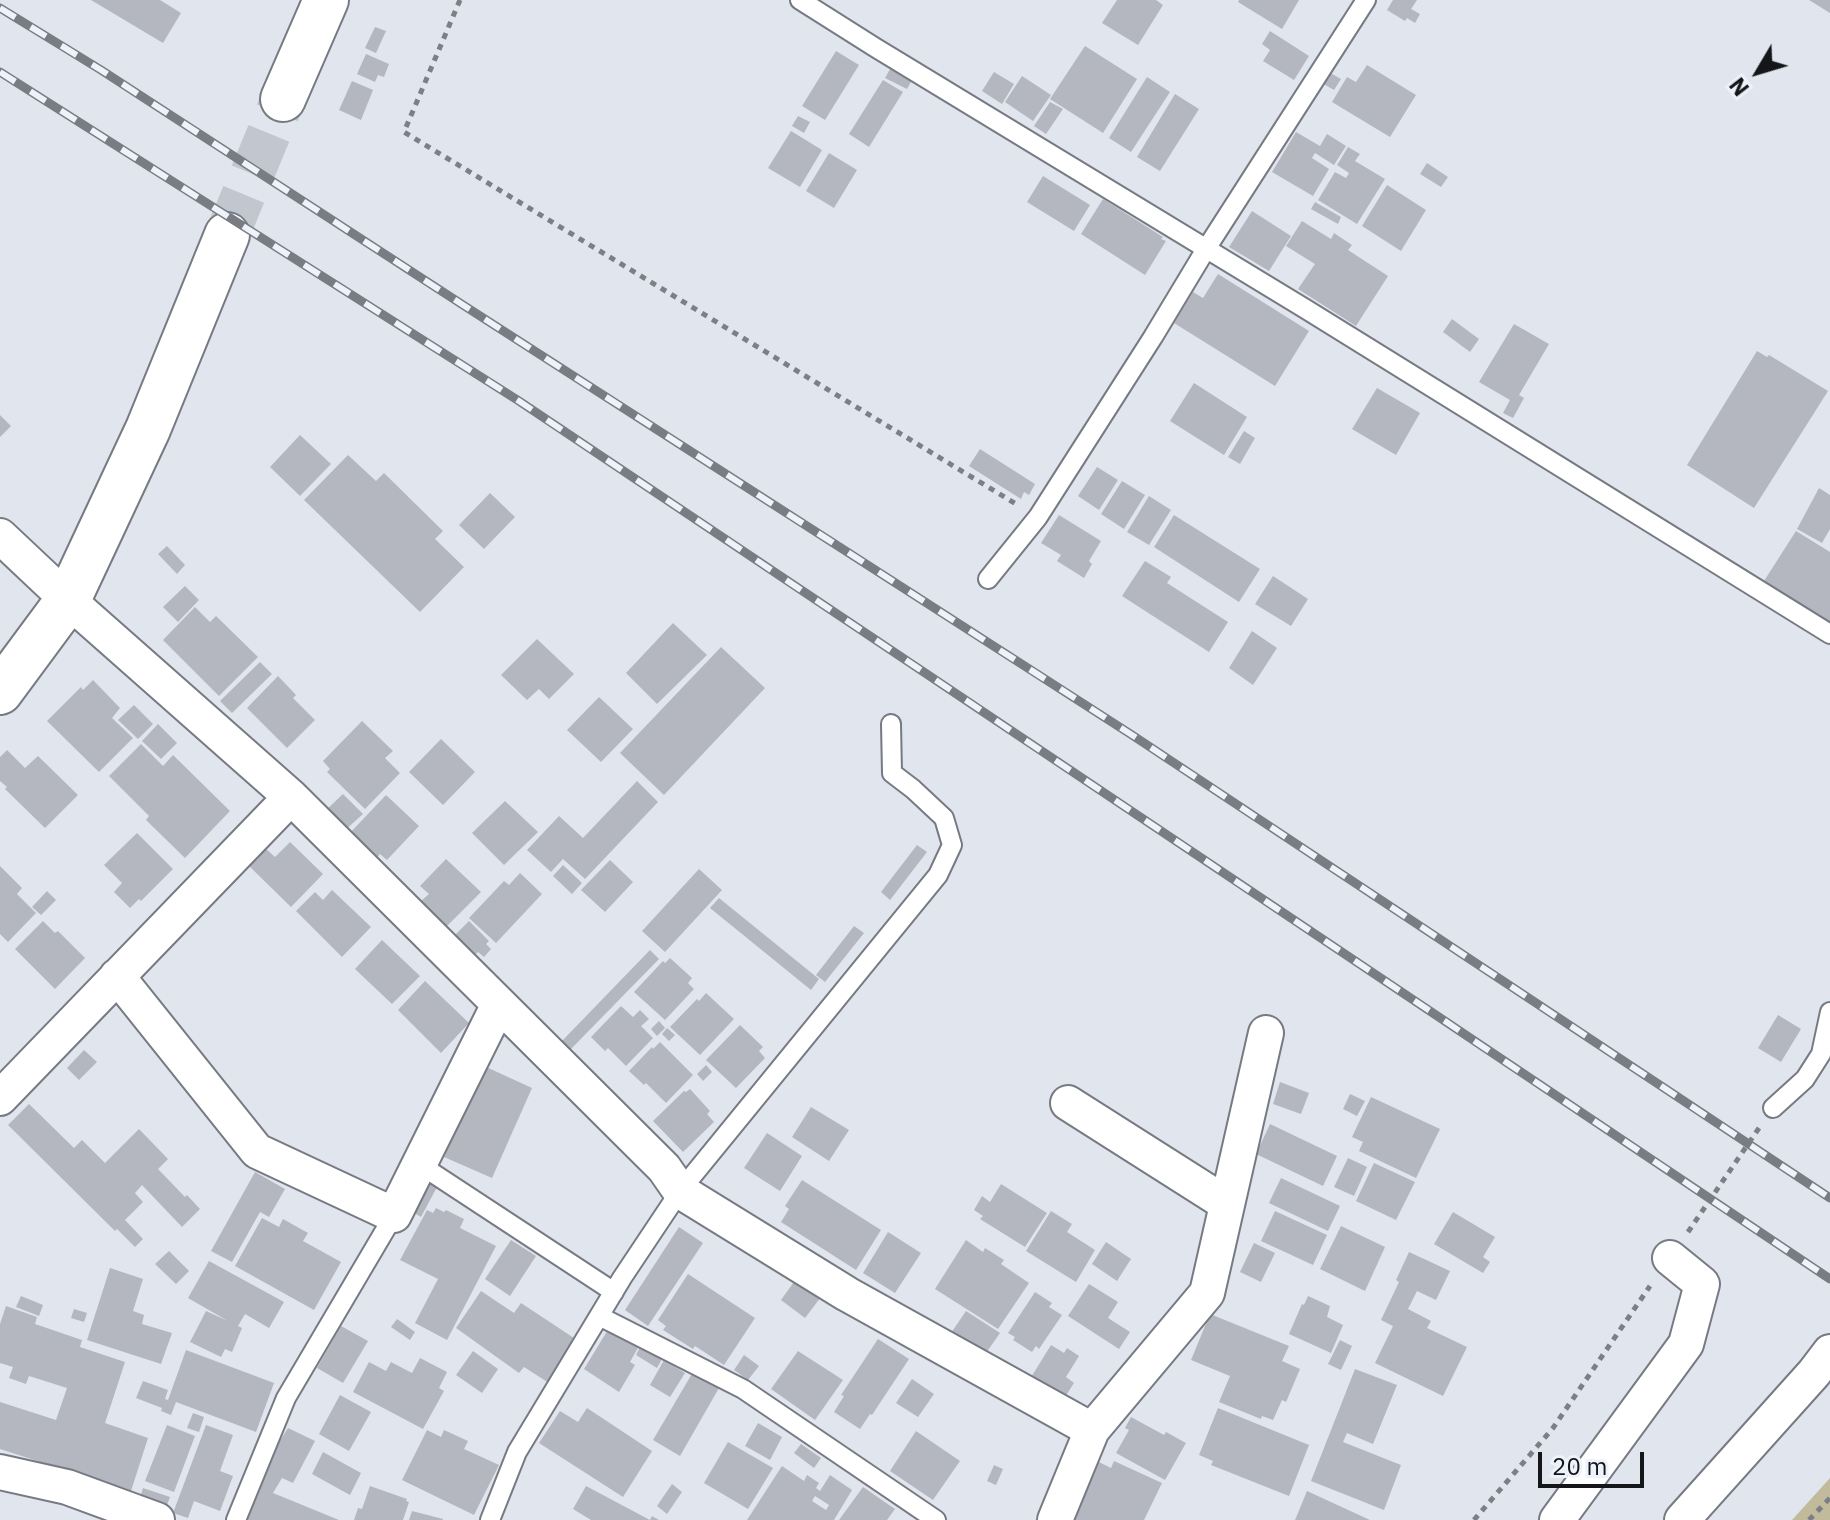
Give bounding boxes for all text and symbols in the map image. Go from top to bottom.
north arrow [1718,32,1798,112]
text: N [1722,72,1755,102]
scale bar [1542,1436,1648,1486]
text: 20 m [1552,1450,1607,1482]

